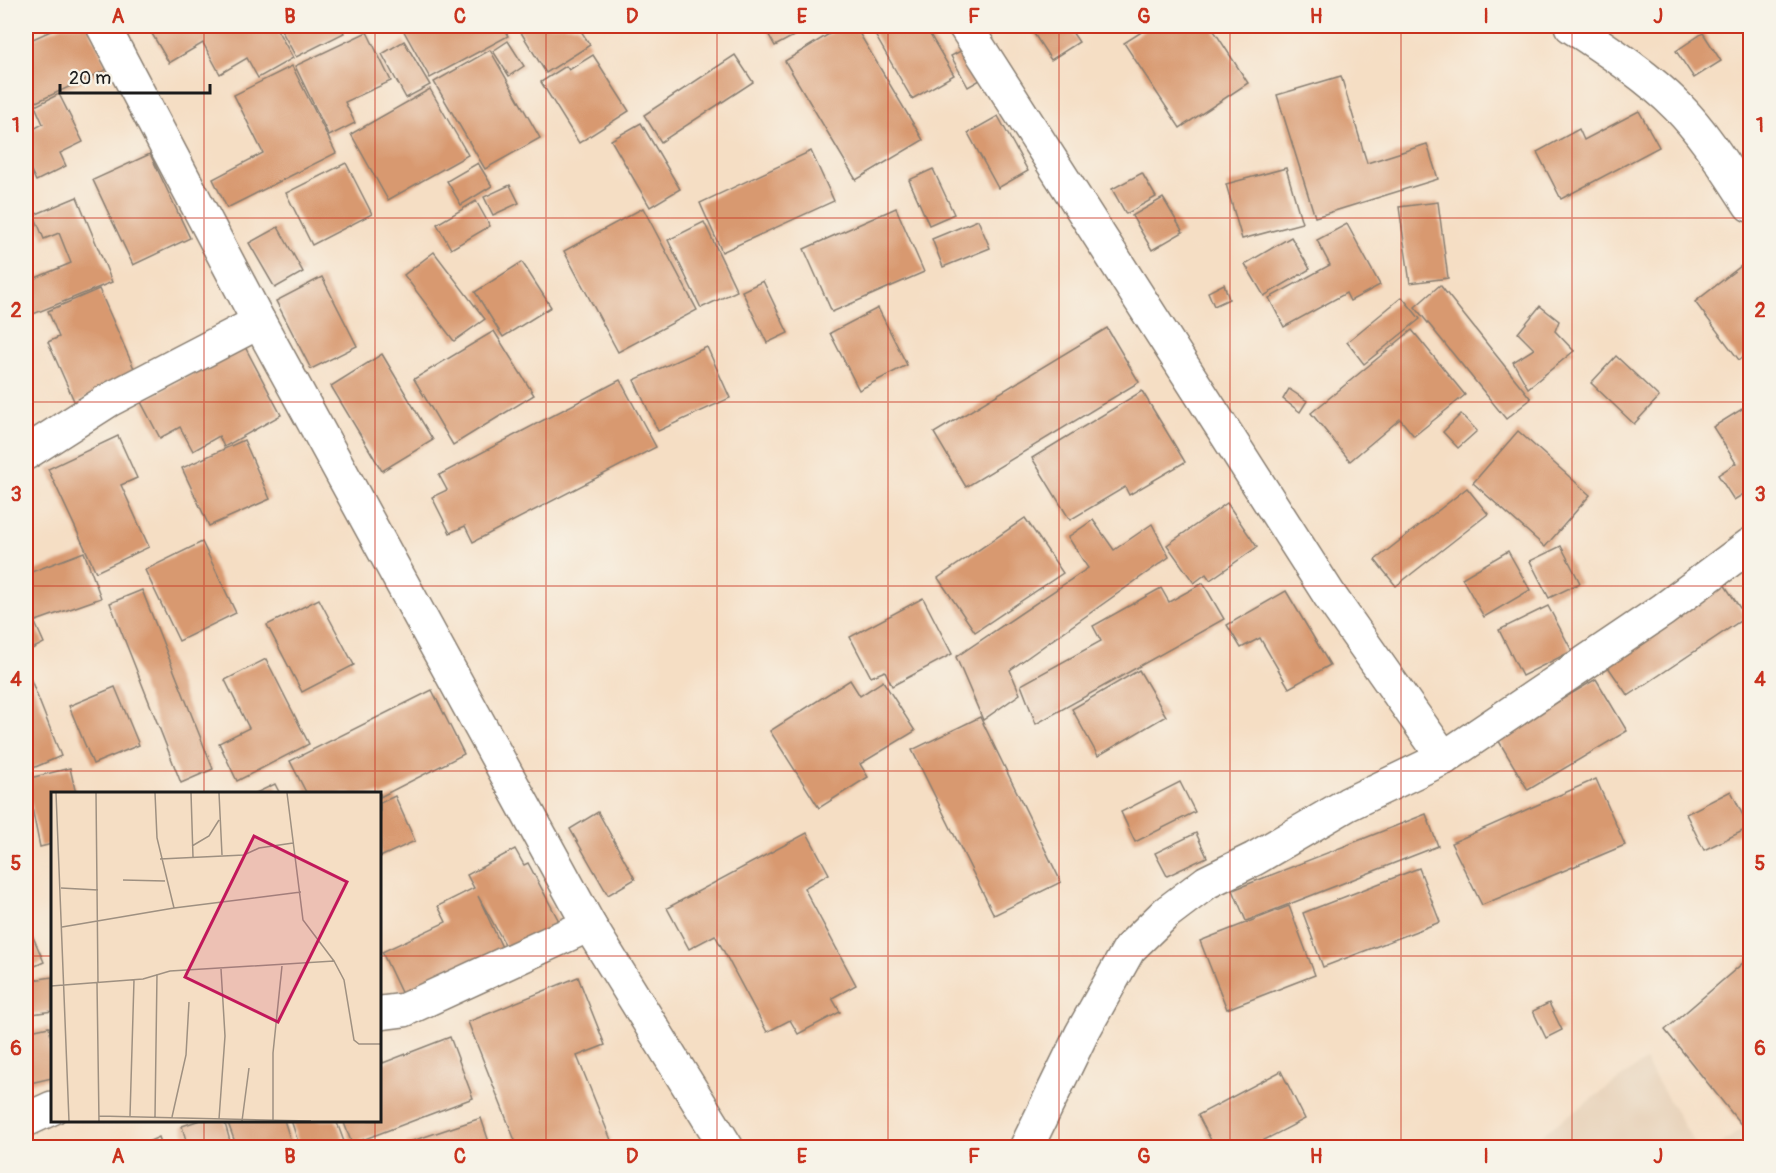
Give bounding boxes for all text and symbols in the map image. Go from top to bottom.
text: A [112,4,125,29]
text: B [284,4,296,29]
text: C [454,4,466,29]
text: D [626,4,639,29]
text: E [797,4,808,29]
text: F [968,4,980,29]
text: G [1137,4,1151,29]
text: H [1310,4,1323,29]
text: I [1483,4,1489,29]
text: J [1653,4,1663,29]
scale bar [60,57,210,95]
text: 20 m [69,67,111,90]
text: 1 [12,113,20,138]
text: 1 [1756,113,1764,138]
text: 2 [10,298,22,323]
text: 2 [1754,298,1766,323]
text: 3 [10,482,22,507]
text: 3 [1754,482,1766,507]
text: 4 [10,667,22,692]
text: 4 [1754,667,1766,692]
inset map [51,792,381,1122]
text: 5 [11,851,22,876]
text: 5 [1755,851,1766,876]
text: 6 [10,1036,22,1061]
text: 6 [1754,1036,1766,1061]
text: A [112,1144,125,1169]
text: B [284,1144,296,1169]
text: C [454,1144,466,1169]
text: D [626,1144,639,1169]
text: E [797,1144,808,1169]
text: F [968,1144,980,1169]
text: G [1137,1144,1151,1169]
text: H [1310,1144,1323,1169]
text: I [1483,1144,1489,1169]
text: J [1653,1144,1663,1169]

